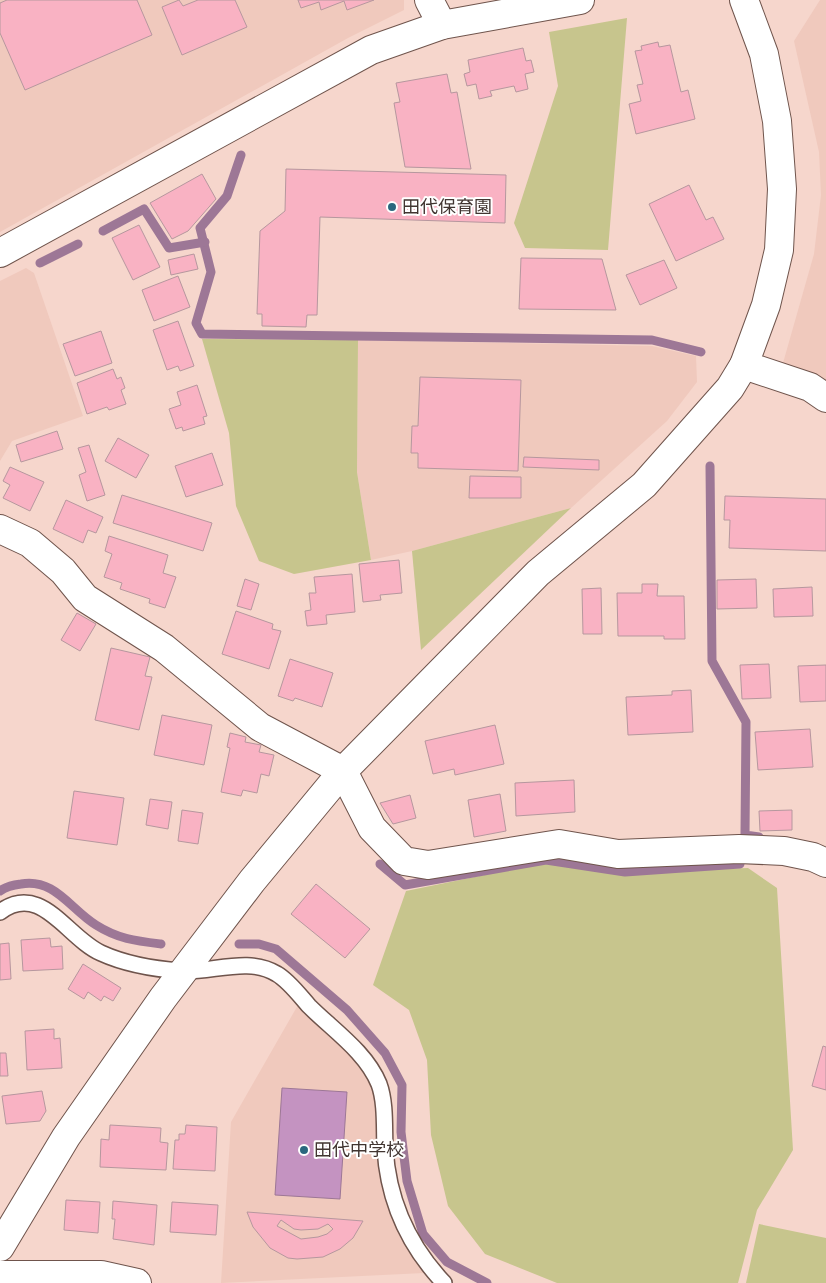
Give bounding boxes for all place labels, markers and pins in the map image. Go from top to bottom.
place label: 田代保育園 [402,195,492,218]
marker: 田代保育園 [386,201,398,213]
place label: 田代中学校 [314,1138,404,1161]
marker: 田代中学校 [298,1144,310,1156]

